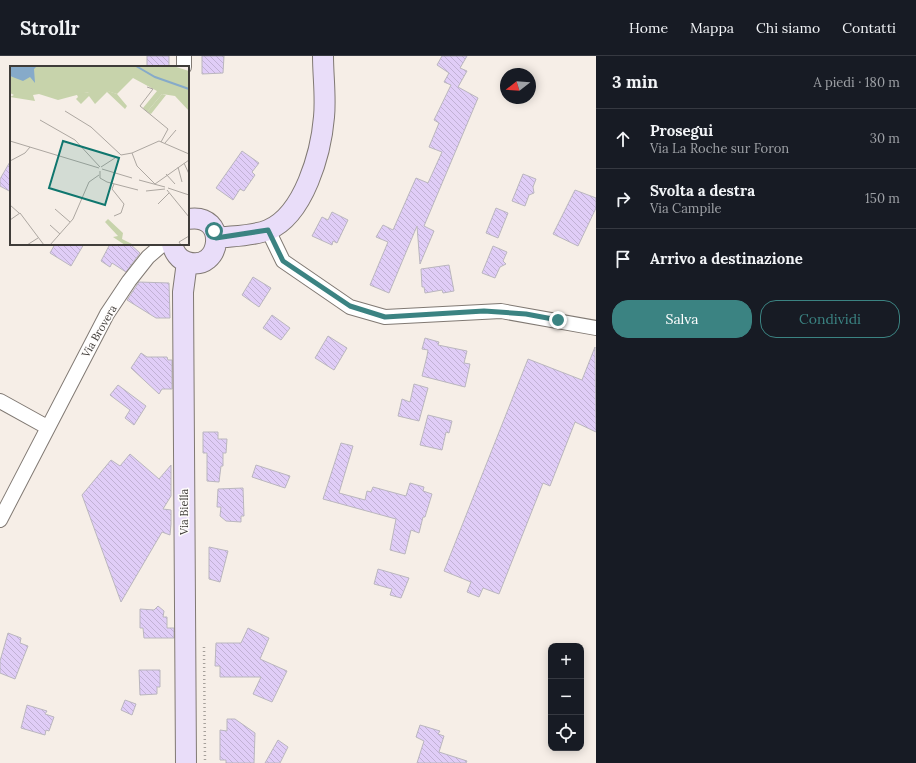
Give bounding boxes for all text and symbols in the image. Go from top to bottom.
text: Strollr [20,16,80,40]
text: Home [629,19,668,37]
text: Mappa [690,19,734,37]
text: Chi siamo [756,19,820,37]
text: Contatti [842,19,896,37]
inset map [10,66,189,245]
north arrow [500,68,536,104]
text: 3 min [612,71,658,93]
text: A piedi · 180 m [813,74,900,91]
text: Prosegui [650,121,713,140]
icon: ahead [612,128,634,150]
text: 30 m [870,130,900,147]
text: Via La Roche sur Foron [650,140,789,157]
text: Svolta a destra [650,181,755,200]
icon: right [612,188,634,210]
text: 150 m [865,190,900,207]
text: Via Campile [650,200,722,217]
route start [205,222,223,240]
icon: arrive [612,248,634,270]
text: Arrivo a destinazione [650,249,803,268]
button: Salva [612,300,752,338]
button: Condividi [760,300,900,338]
street label: Via Brovera [78,302,120,361]
route end [549,311,567,329]
street label: Via Biella [177,489,191,536]
map controls [548,643,584,751]
button: + [548,643,584,679]
button: − [548,679,584,715]
button: locate [548,715,584,751]

